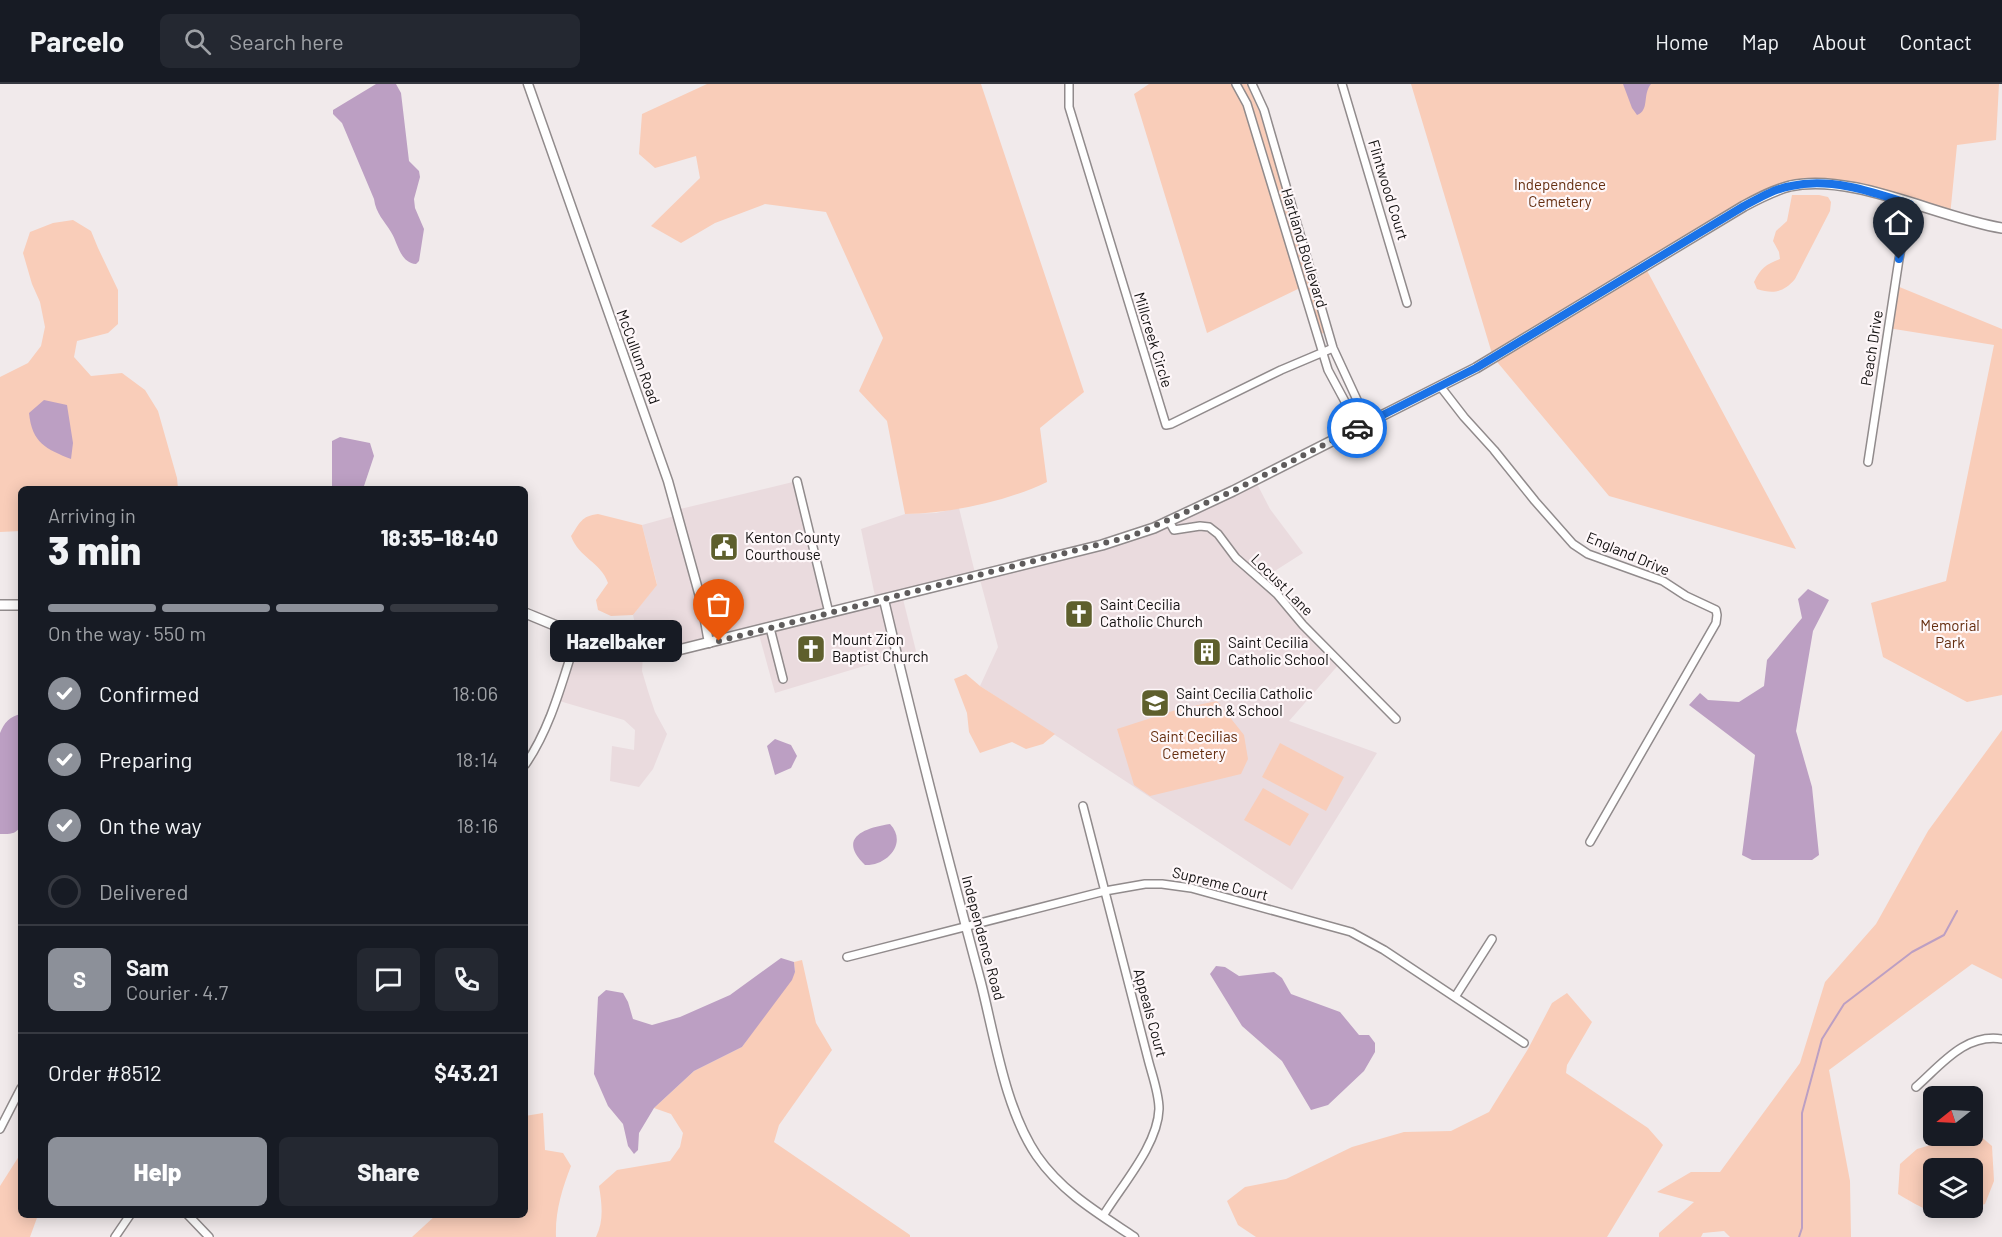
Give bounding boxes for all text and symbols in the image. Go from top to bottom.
search box [160,14,580,68]
text: Parcelo [30,24,124,58]
icon: search [181,25,214,58]
text: Search here [229,28,344,54]
text: Home [1655,29,1709,54]
text: Map [1742,29,1779,54]
text: About [1812,29,1867,54]
text: Contact [1900,29,1972,54]
street label: Flintwood Court [1365,137,1413,242]
park label: Independence Cemetery [1514,175,1606,210]
street label: Hartland Boulevard [1278,186,1332,310]
pin [1873,197,1924,259]
icon: home [1882,206,1915,239]
street label: Millcreek Circle [1131,290,1177,390]
street label: McCullum Road [614,307,664,406]
street label: Peach Drive [1856,309,1886,387]
courier [1327,398,1387,458]
icon: car [1341,412,1374,445]
text: Arriving in [48,503,136,527]
text: 18:35–18:40 [381,524,498,550]
text: 3 min [48,526,141,573]
street label: England Drive [1584,527,1673,579]
place label: Kenton County Courthouse [745,528,840,563]
public building icon: Kenton County Courthouse [708,531,740,563]
street label: Locust Lane [1248,550,1317,619]
pin [693,579,744,641]
icon: bag [702,588,735,621]
place label: Saint Cecilia Catholic Church [1100,595,1203,630]
church icon: Saint Cecilia Catholic Church [1063,598,1095,630]
park label: Memorial Park [1920,616,1980,651]
callout: Hazelbaker [551,620,683,662]
text: On the way · 550 m [48,621,206,645]
text: Hazelbaker [566,629,666,653]
place label: Mount Zion Baptist Church [832,630,929,665]
church icon: Mount Zion Baptist Church [795,633,827,665]
place label: Saint Cecilia Catholic School [1228,633,1329,668]
building icon: Saint Cecilia Catholic School [1191,636,1223,668]
icon: check [48,677,81,710]
text: Confirmed [99,680,199,706]
text: 18:06 [452,681,498,705]
place label: Saint Cecilia Catholic Church & School [1176,684,1313,719]
school or university icon: Saint Cecilia Catholic Church & School [1139,687,1171,719]
park label: Saint Cecilias Cemetery [1150,727,1238,762]
icon: check [48,743,81,776]
text: Preparing [99,746,192,772]
text: 18:14 [456,747,498,771]
icon: check [48,809,81,842]
text: On the way [99,812,202,838]
text: 18:16 [457,813,498,837]
street label: Supreme Court [1170,862,1270,904]
street label: Independence Road [959,873,1009,1002]
text: Delivered [99,878,188,904]
button: chat [357,948,420,1011]
button: phone [435,948,498,1011]
text: Sam [126,954,169,980]
text: S [73,966,86,992]
street label: Appeals Court [1130,966,1171,1059]
text: Courier · 4.7 [126,980,228,1004]
text: Order #8512 [48,1059,162,1085]
text: $43.21 [434,1059,498,1085]
north arrow [1923,1086,1983,1146]
map controls [1923,1086,1983,1218]
button: Help [48,1137,267,1206]
button: Share [279,1137,498,1206]
button: layers [1923,1158,1983,1218]

